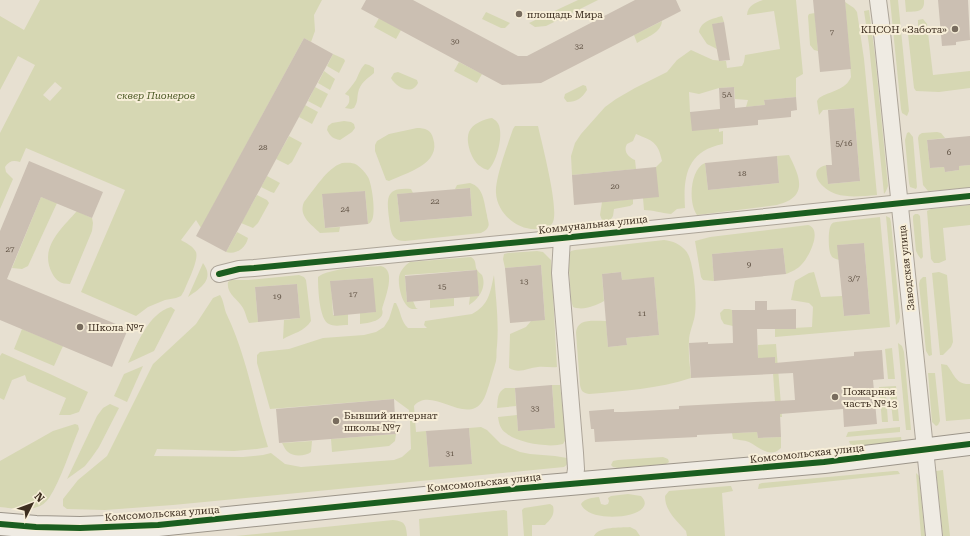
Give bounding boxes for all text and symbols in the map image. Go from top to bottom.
marker: площадь Мира [514,9,524,19]
place label: площадь Мира [527,9,603,20]
place label: КЦСОН «Забота» [861,24,947,35]
marker: КЦСОН «Забота» [950,24,960,34]
house number: 7 [830,28,835,37]
house number: 30 [451,37,460,46]
house number: 32 [575,42,584,51]
park label: сквер Пионеров [117,90,196,101]
house number: 5А [722,90,732,99]
house number: 5/16 [836,139,853,148]
house number: 28 [259,143,268,152]
house number: 6 [947,148,952,157]
house number: 18 [738,169,747,178]
house number: 20 [611,182,620,191]
house number: 22 [431,197,440,206]
house number: 24 [341,205,350,214]
street label: Коммунальная улица [538,213,649,236]
street label: Заводская улица [896,224,916,311]
house number: 27 [6,245,15,254]
house number: 9 [747,260,752,269]
house number: 3/7 [848,274,861,283]
house number: 13 [520,277,529,286]
house number: 15 [438,282,447,291]
house number: 17 [349,290,358,299]
house number: 19 [273,292,282,301]
house number: 11 [638,309,647,318]
marker: Школа №7 [75,322,85,332]
place label: Школа №7 [88,322,144,333]
place label: Пожарная часть №13 [843,386,898,409]
marker: Пожарная часть №13 [830,392,840,402]
house number: 33 [531,404,540,413]
place label: Бывший интернат школы №7 [344,410,438,433]
marker: Бывший интернат школы №7 [331,416,341,426]
street label: Комсомольская улица [749,442,865,465]
house number: 31 [446,449,455,458]
street label: Комсомольская улица [426,471,542,494]
north arrow [12,484,52,524]
text: N [31,490,47,506]
street label: Комсомольская улица [104,504,220,523]

